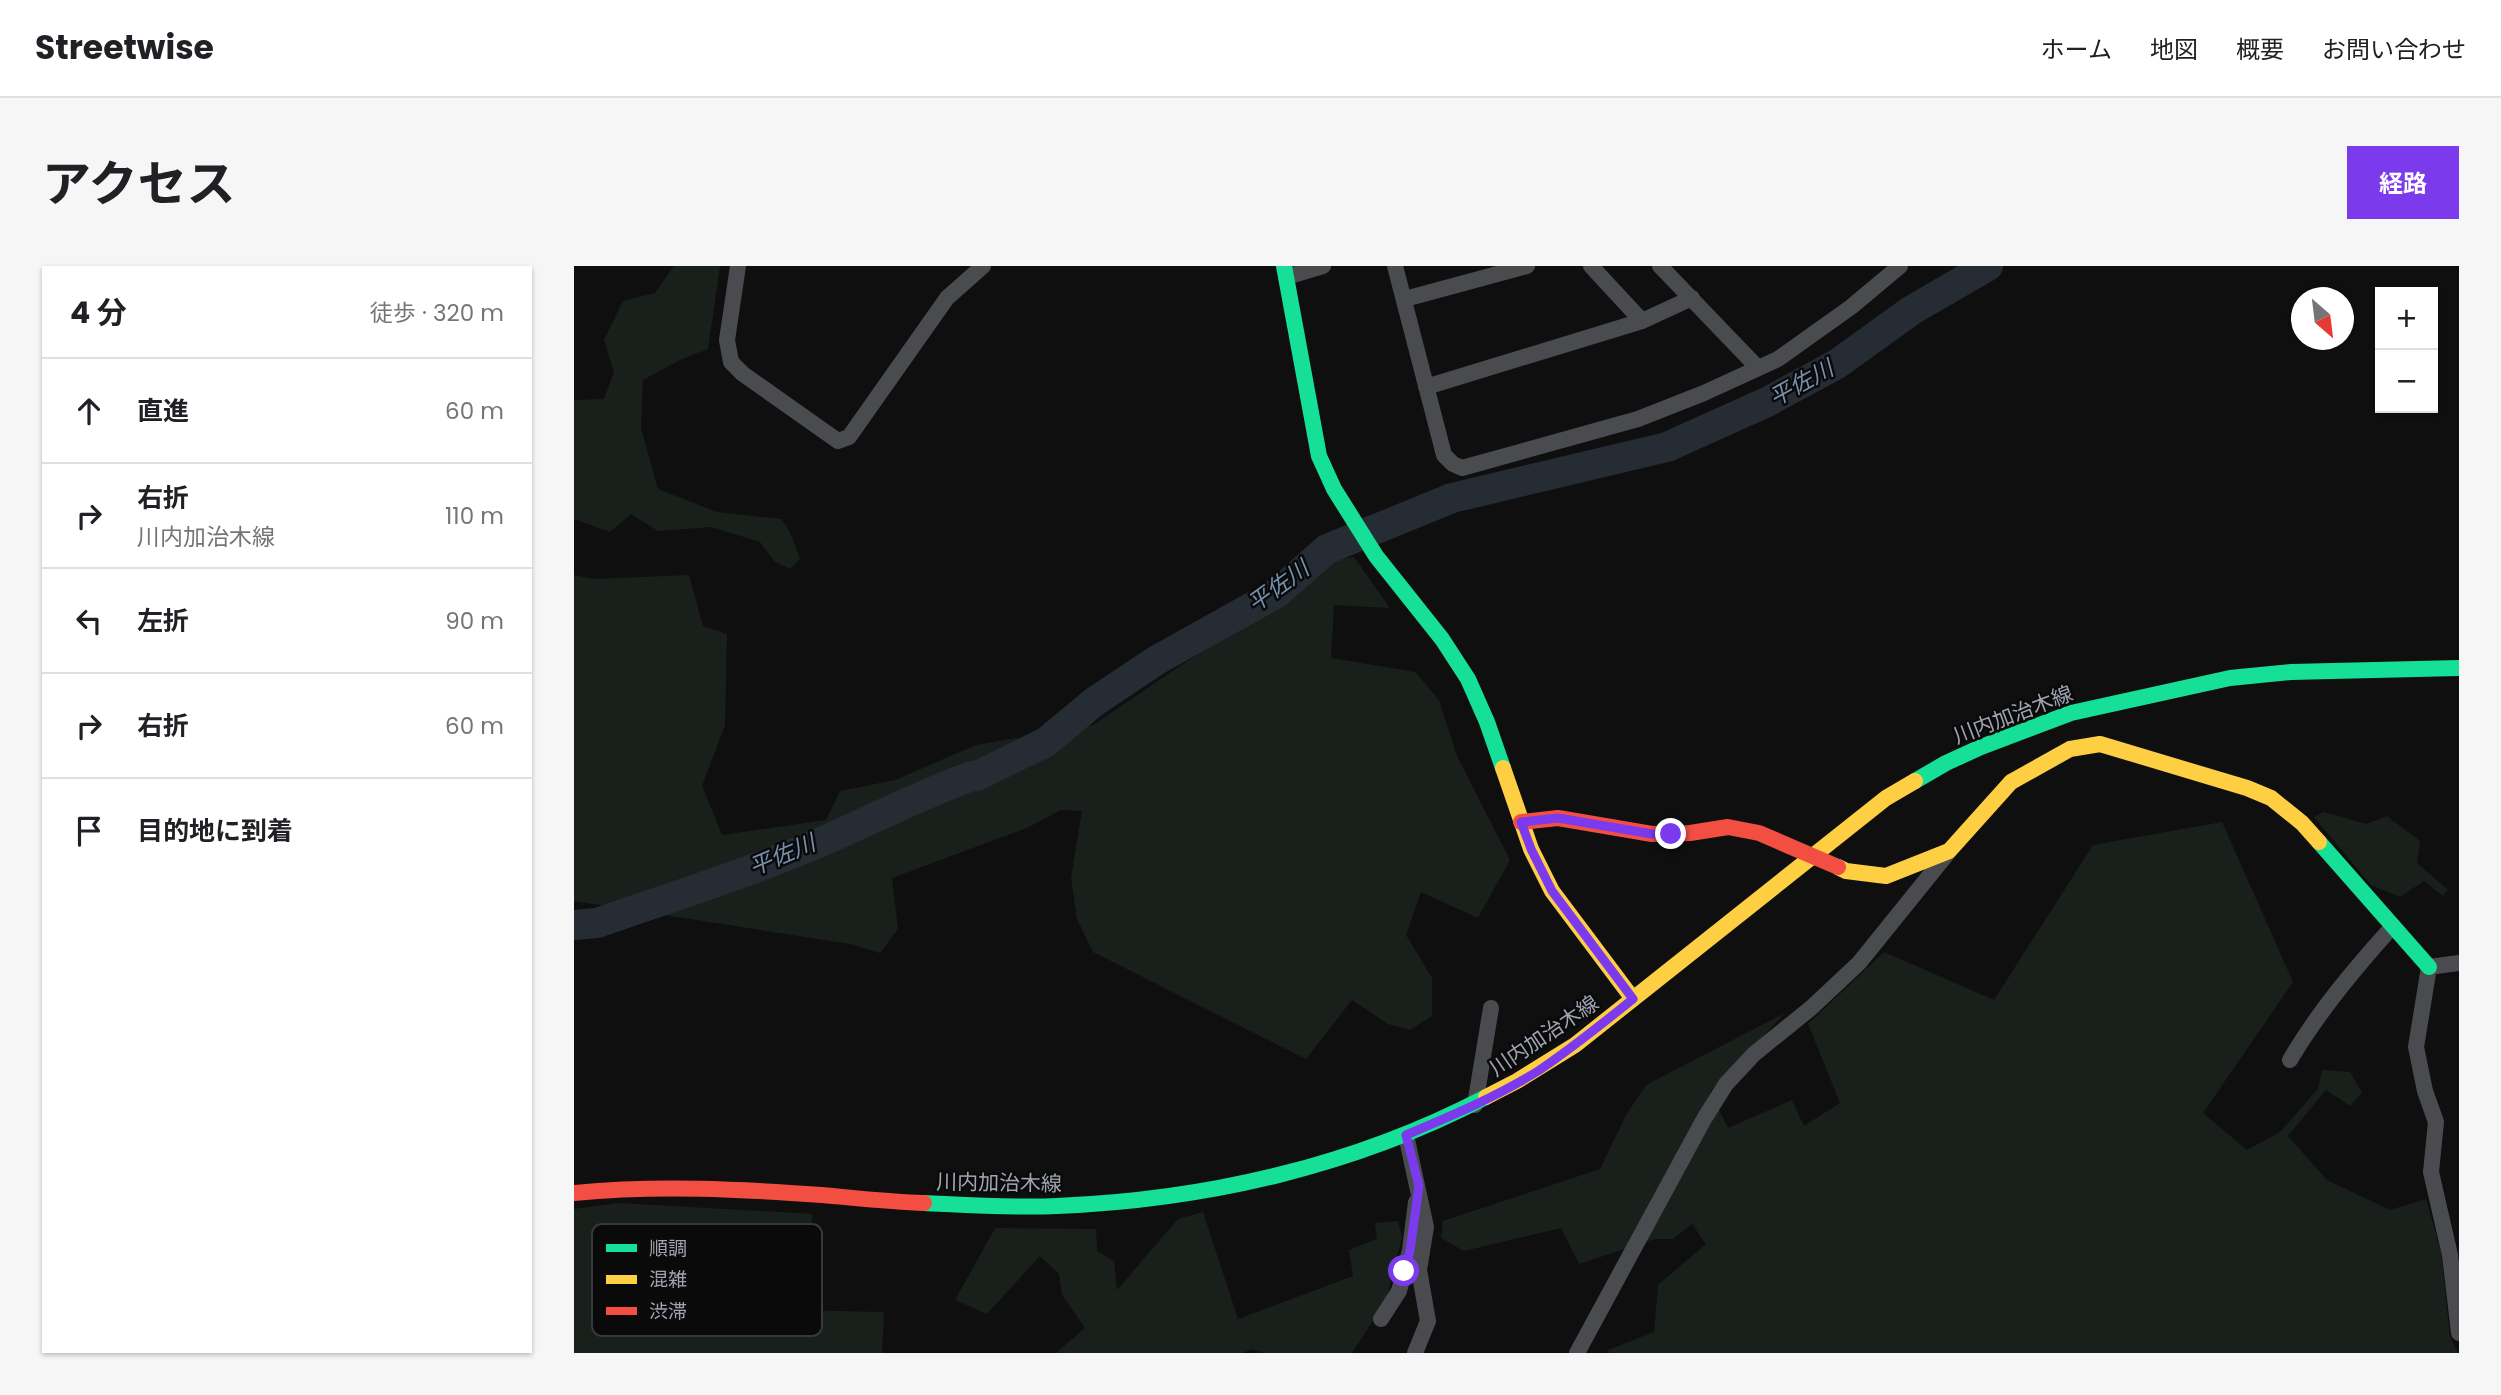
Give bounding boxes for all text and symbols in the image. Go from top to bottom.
text: Streetwise [35,24,214,71]
text: ホーム [2041,33,2112,66]
text: 地図 [2150,33,2198,66]
text: 概要 [2236,33,2284,66]
text: お問い合わせ [2322,33,2466,66]
button: 経路 [2347,146,2459,219]
text: アクセス [42,150,236,218]
north arrow [2291,287,2354,350]
map controls [2375,287,2438,413]
button: + [2375,287,2438,350]
text: 4 分 [70,291,127,334]
text: 徒歩 · 320 m [370,297,504,329]
button: − [2375,350,2438,413]
water label: 平佐川 [1763,351,1842,414]
icon: ahead [70,392,108,430]
text: 直進 [137,393,189,429]
text: 60 m [445,395,504,427]
text: 右折 [137,480,189,516]
icon: right [70,497,108,535]
text: 110 m [445,500,504,532]
text: 川内加治木線 [137,521,275,553]
water label: 平佐川 [1241,551,1318,619]
icon: left [70,602,108,640]
text: 左折 [137,603,189,639]
text: 90 m [445,605,504,637]
street label: 川内加治木線 [1949,678,2077,751]
icon: right [70,707,108,745]
text: 右折 [137,708,189,744]
text: 60 m [445,710,504,742]
icon: arrive [70,812,108,850]
text: 目的地に到着 [137,813,293,849]
route end [1655,818,1686,849]
water label: 平佐川 [744,826,823,883]
street label: 川内加治木線 [1483,988,1604,1083]
street label: 川内加治木線 [936,1167,1062,1198]
legend [592,1224,822,1336]
text: 順調 [649,1235,687,1262]
route start [1388,1255,1419,1286]
text: 混雑 [649,1266,687,1293]
text: 渋滞 [649,1298,687,1325]

